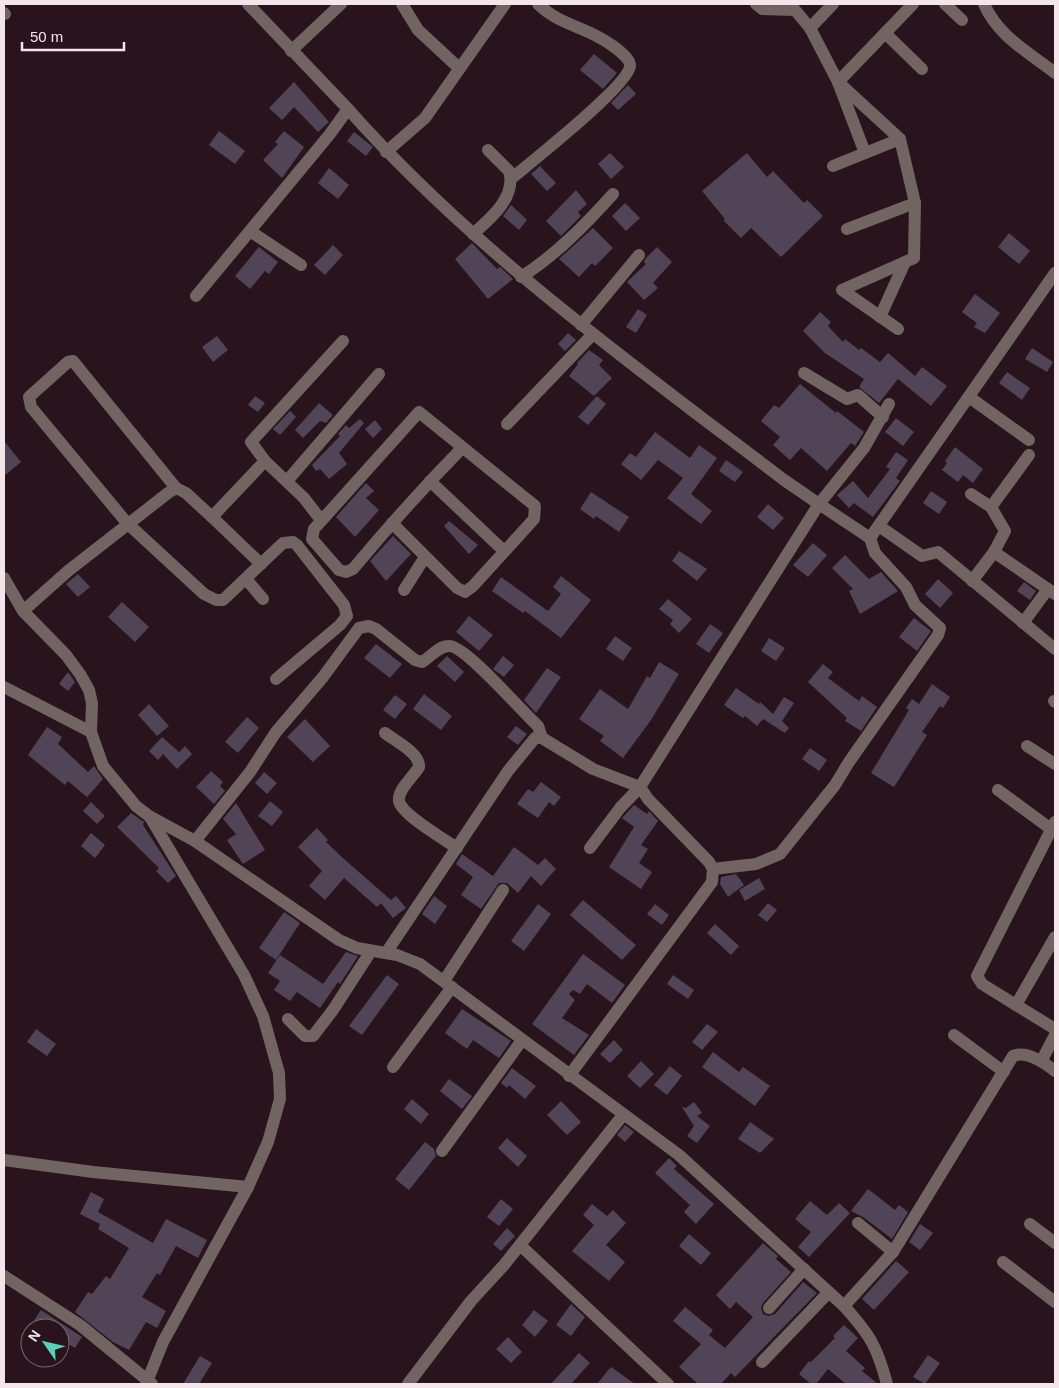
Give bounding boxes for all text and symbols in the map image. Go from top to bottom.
scale bar [22,20,125,52]
text: 50 m [30,28,63,45]
north arrow [20,1318,70,1368]
text: N [25,1327,44,1344]

